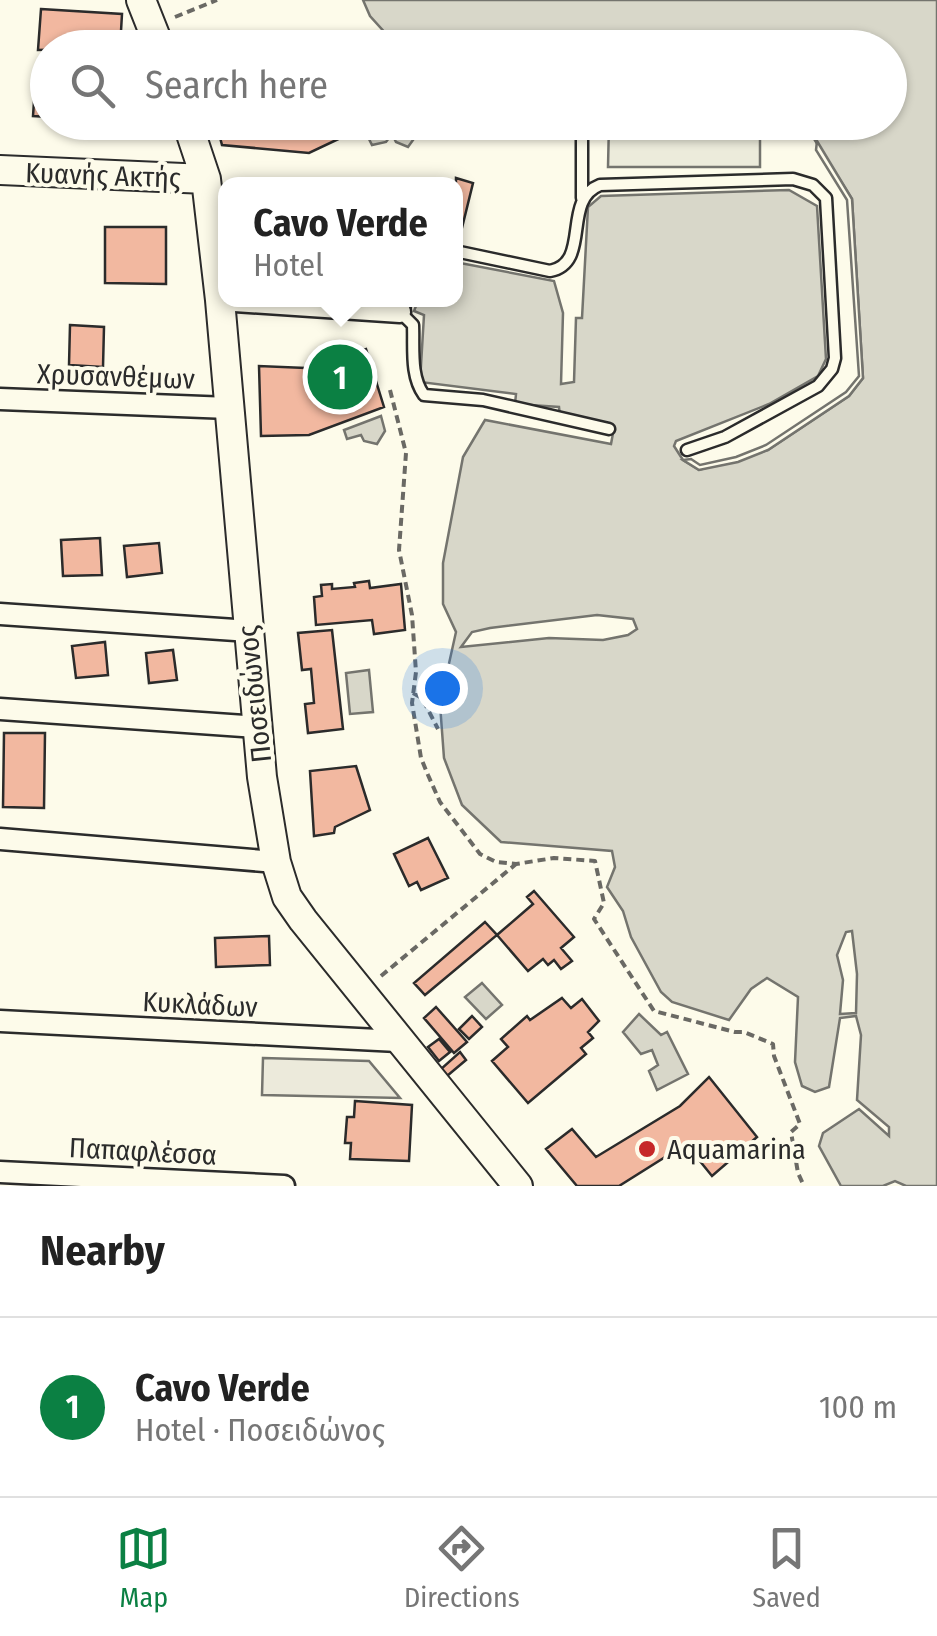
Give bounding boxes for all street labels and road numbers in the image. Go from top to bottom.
street label: Κυανής Ακτής [25,156,182,195]
street label: Χρυσανθέμων [37,357,195,396]
street label: Ποσειδώνος [231,623,278,764]
street label: Κυκλάδων [142,985,258,1024]
street label: Παπαφλέσσα [68,1131,218,1172]

